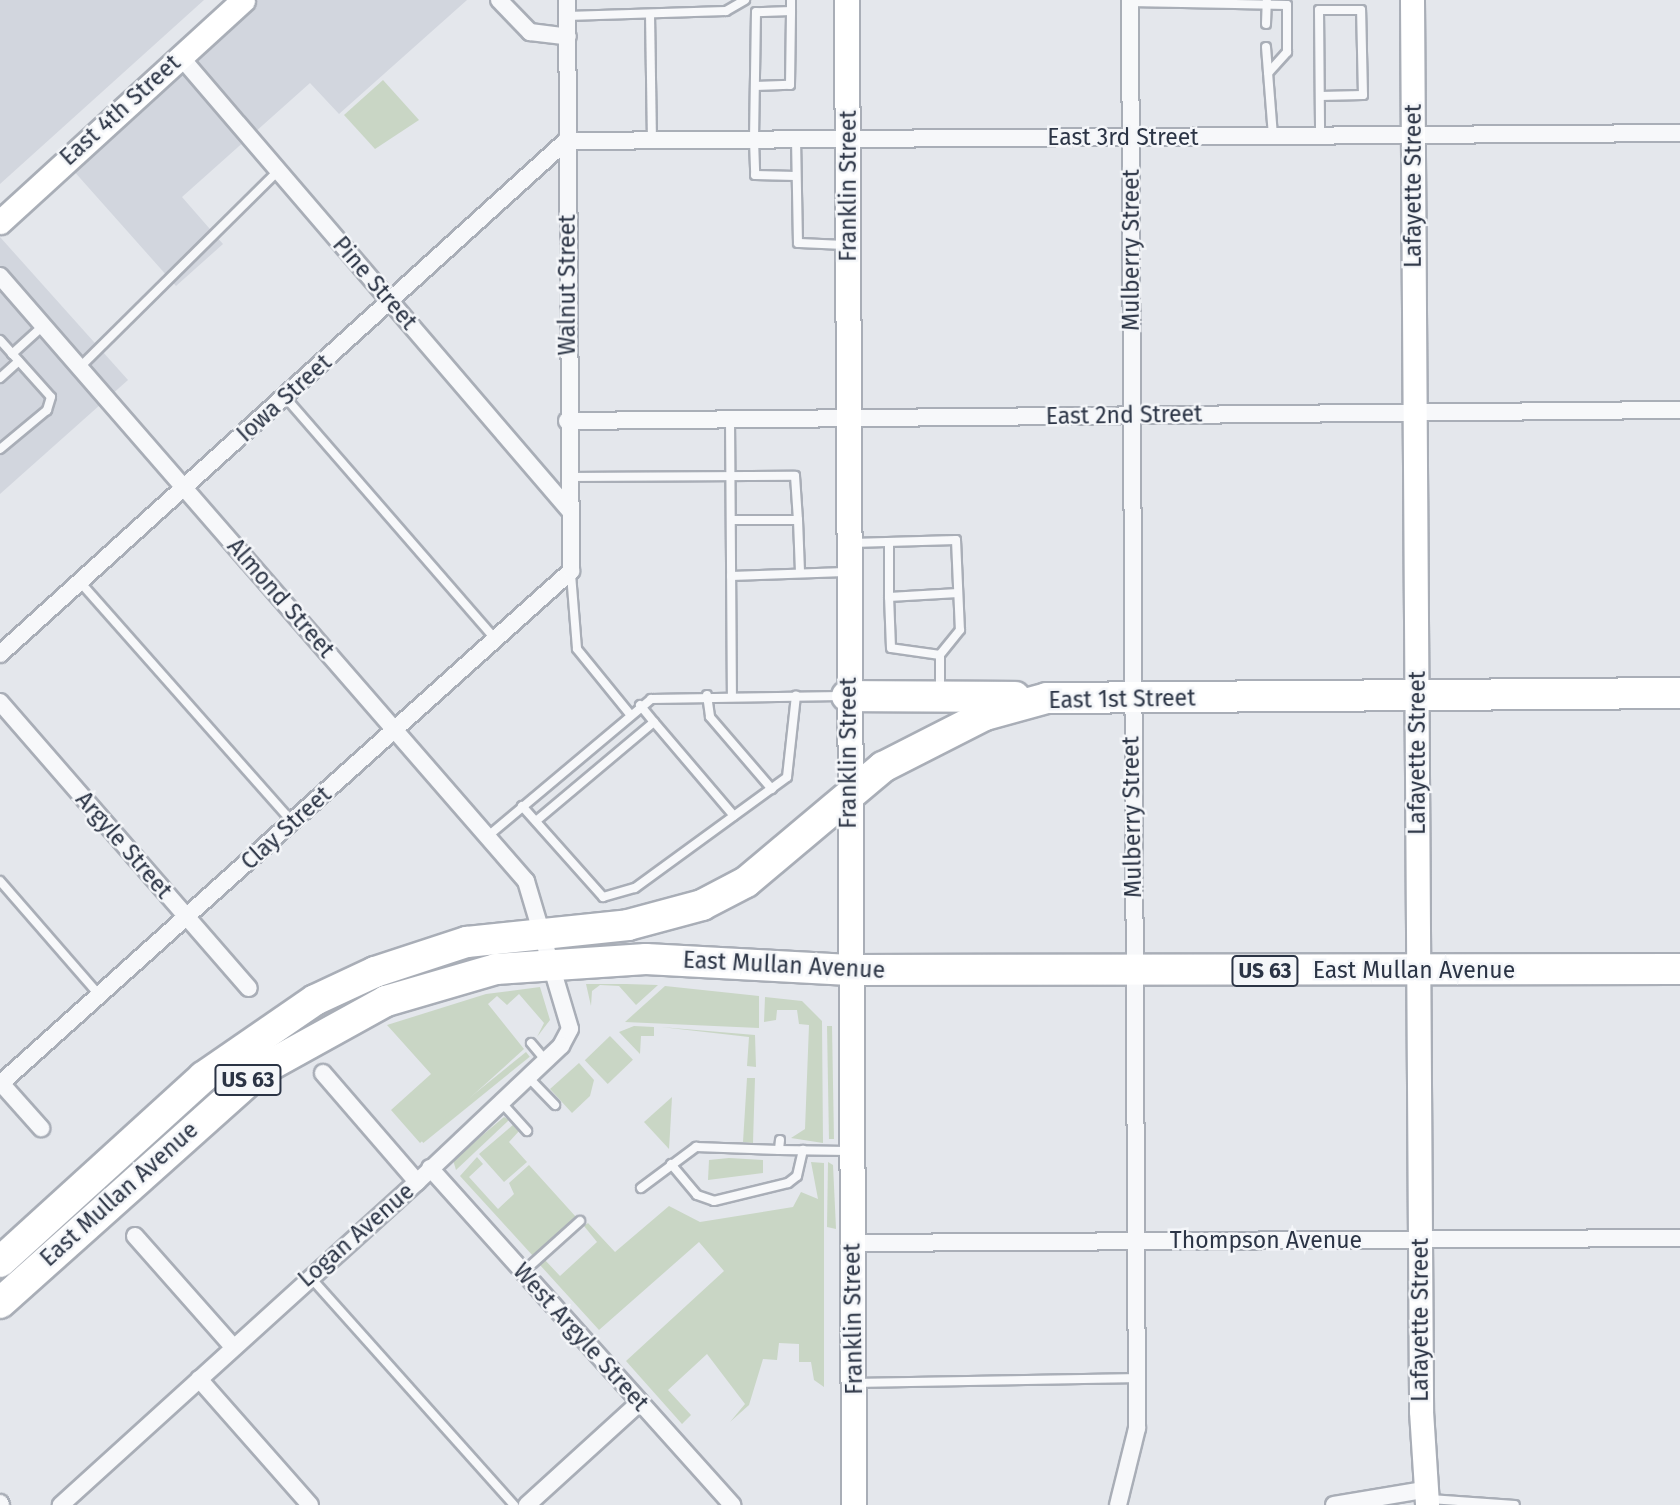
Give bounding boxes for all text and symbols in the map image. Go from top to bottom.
street label: East 4th Street [54,49,186,171]
street label: Lafayette Street [1399,104,1427,268]
street label: Franklin Street [834,110,862,262]
street label: East 3rd Street [1047,123,1199,151]
street label: Mulberry Street [1117,169,1145,331]
street label: Walnut Street [553,215,581,355]
street label: Pine Street [327,231,423,335]
street label: Iowa Street [231,348,337,448]
street label: East 2nd Street [1045,400,1203,430]
street label: Almond Street [222,533,340,663]
street label: Lafayette Street [1403,671,1431,835]
street label: Franklin Street [834,677,862,829]
street label: East 1st Street [1048,684,1196,714]
street label: Mulberry Street [1117,736,1147,898]
street label: Clay Street [235,781,337,875]
street label: Argyle Street [70,786,178,904]
street label: East Mullan Avenue [682,946,886,984]
road number: US 63 [1230,954,1300,988]
street label: East Mullan Avenue [1313,956,1515,984]
road number: US 63 [213,1062,283,1098]
street label: East Mullan Avenue [35,1116,203,1272]
street label: Logan Avenue [293,1177,419,1293]
street label: Thompson Avenue [1170,1226,1362,1254]
street label: Lafayette Street [1406,1238,1434,1402]
street label: Franklin Street [838,1243,868,1395]
street label: West Argyle Street [507,1258,655,1416]

